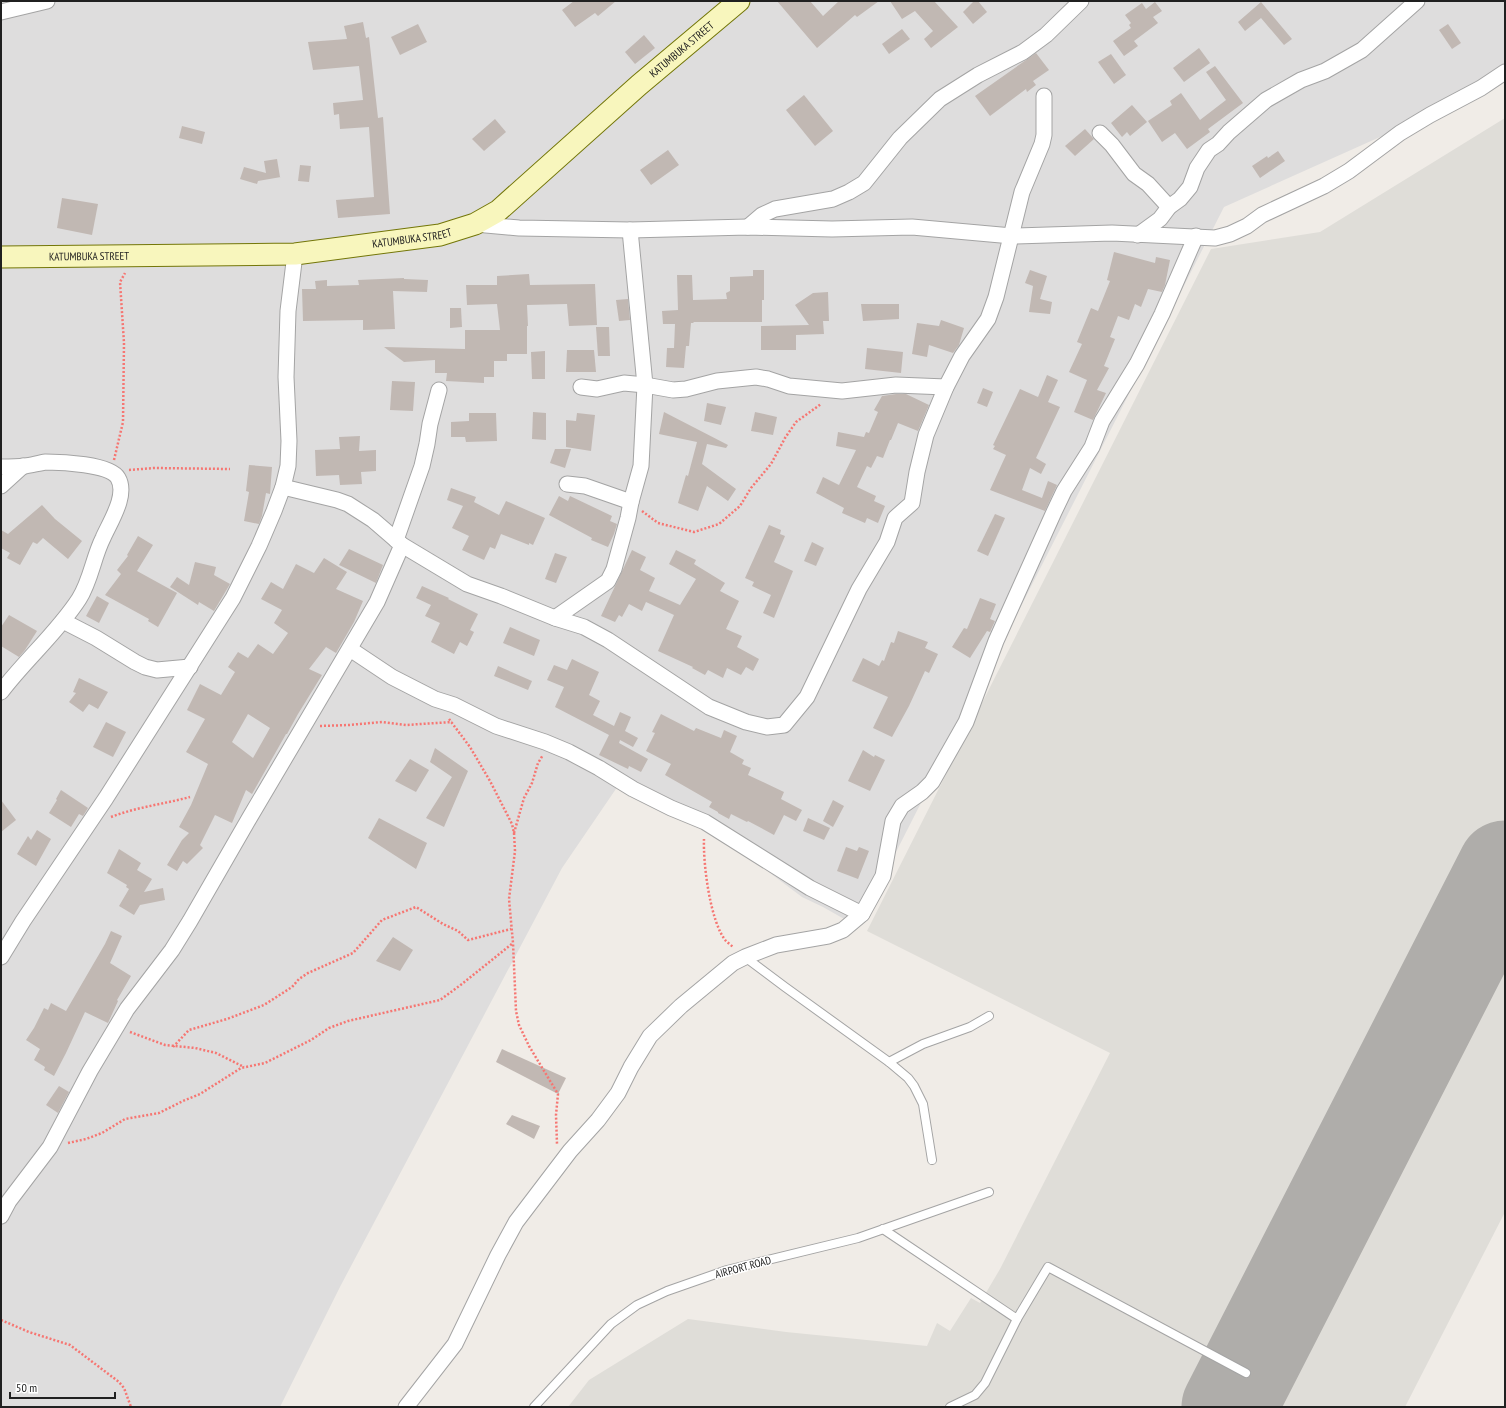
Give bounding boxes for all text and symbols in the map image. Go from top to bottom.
street label: KATUMBUKA STREET [646,18,717,80]
street label: KATUMBUKA STREET [371,225,453,251]
street label: KATUMBUKA STREET [49,249,129,264]
street label: AIRPORT ROAD [714,1253,773,1281]
scale bar [10,1374,115,1400]
text: 50 m [16,1380,37,1395]

